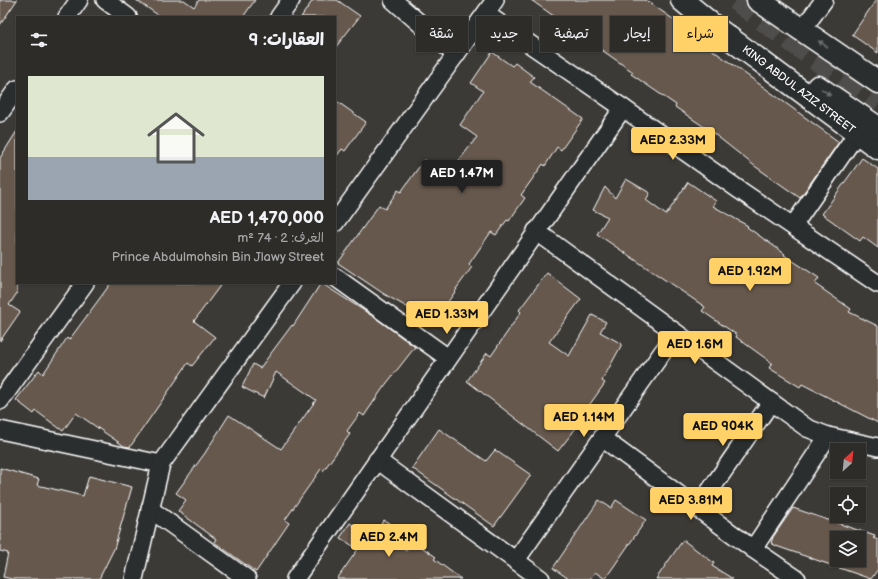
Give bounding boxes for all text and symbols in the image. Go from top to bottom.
chip: شقة [416,16,468,52]
chip: جديد [476,16,532,52]
chip: تصفية [540,16,602,52]
chip: إيجار [610,16,665,52]
chip: شراء [673,16,728,52]
icon: filters [28,29,50,51]
text: العقارات: 9 [248,30,324,50]
one-way arrow [817,40,828,48]
street label: KING ABDUL AZIZ STREET [740,43,858,136]
one-way arrow [821,88,831,96]
icon: home [140,102,212,174]
pin: AED 2.33M [627,127,719,161]
text: AED 2.33M [640,132,706,148]
pin: AED 1.47M [416,160,508,194]
text: AED 1.47M [430,165,494,181]
text: AED 1,470,000 [210,208,324,228]
text: الغرف: 2 · 74 m² [238,230,324,246]
text: Prince Abdulmohsin Bin Jlawy Street [112,249,324,265]
pin: AED 1.92M [704,258,796,292]
text: AED 1.92M [718,263,782,279]
pin: AED 1.33M [401,301,493,335]
text: AED 1.33M [415,306,479,322]
pin: AED 1.6M [654,331,736,365]
text: AED 1.6M [667,336,723,352]
pin: AED 1.14M [538,404,630,438]
text: AED 1.14M [553,409,615,425]
pin: AED 904K [682,413,764,447]
text: AED 904K [692,418,754,434]
north arrow [830,443,866,479]
map controls [830,443,866,567]
pin: AED 3.81M [645,487,737,521]
button: locate [830,487,866,523]
text: AED 3.81M [659,492,723,508]
pin: AED 2.4M [348,524,430,558]
text: AED 2.4M [360,529,418,545]
button: layers [830,531,866,567]

